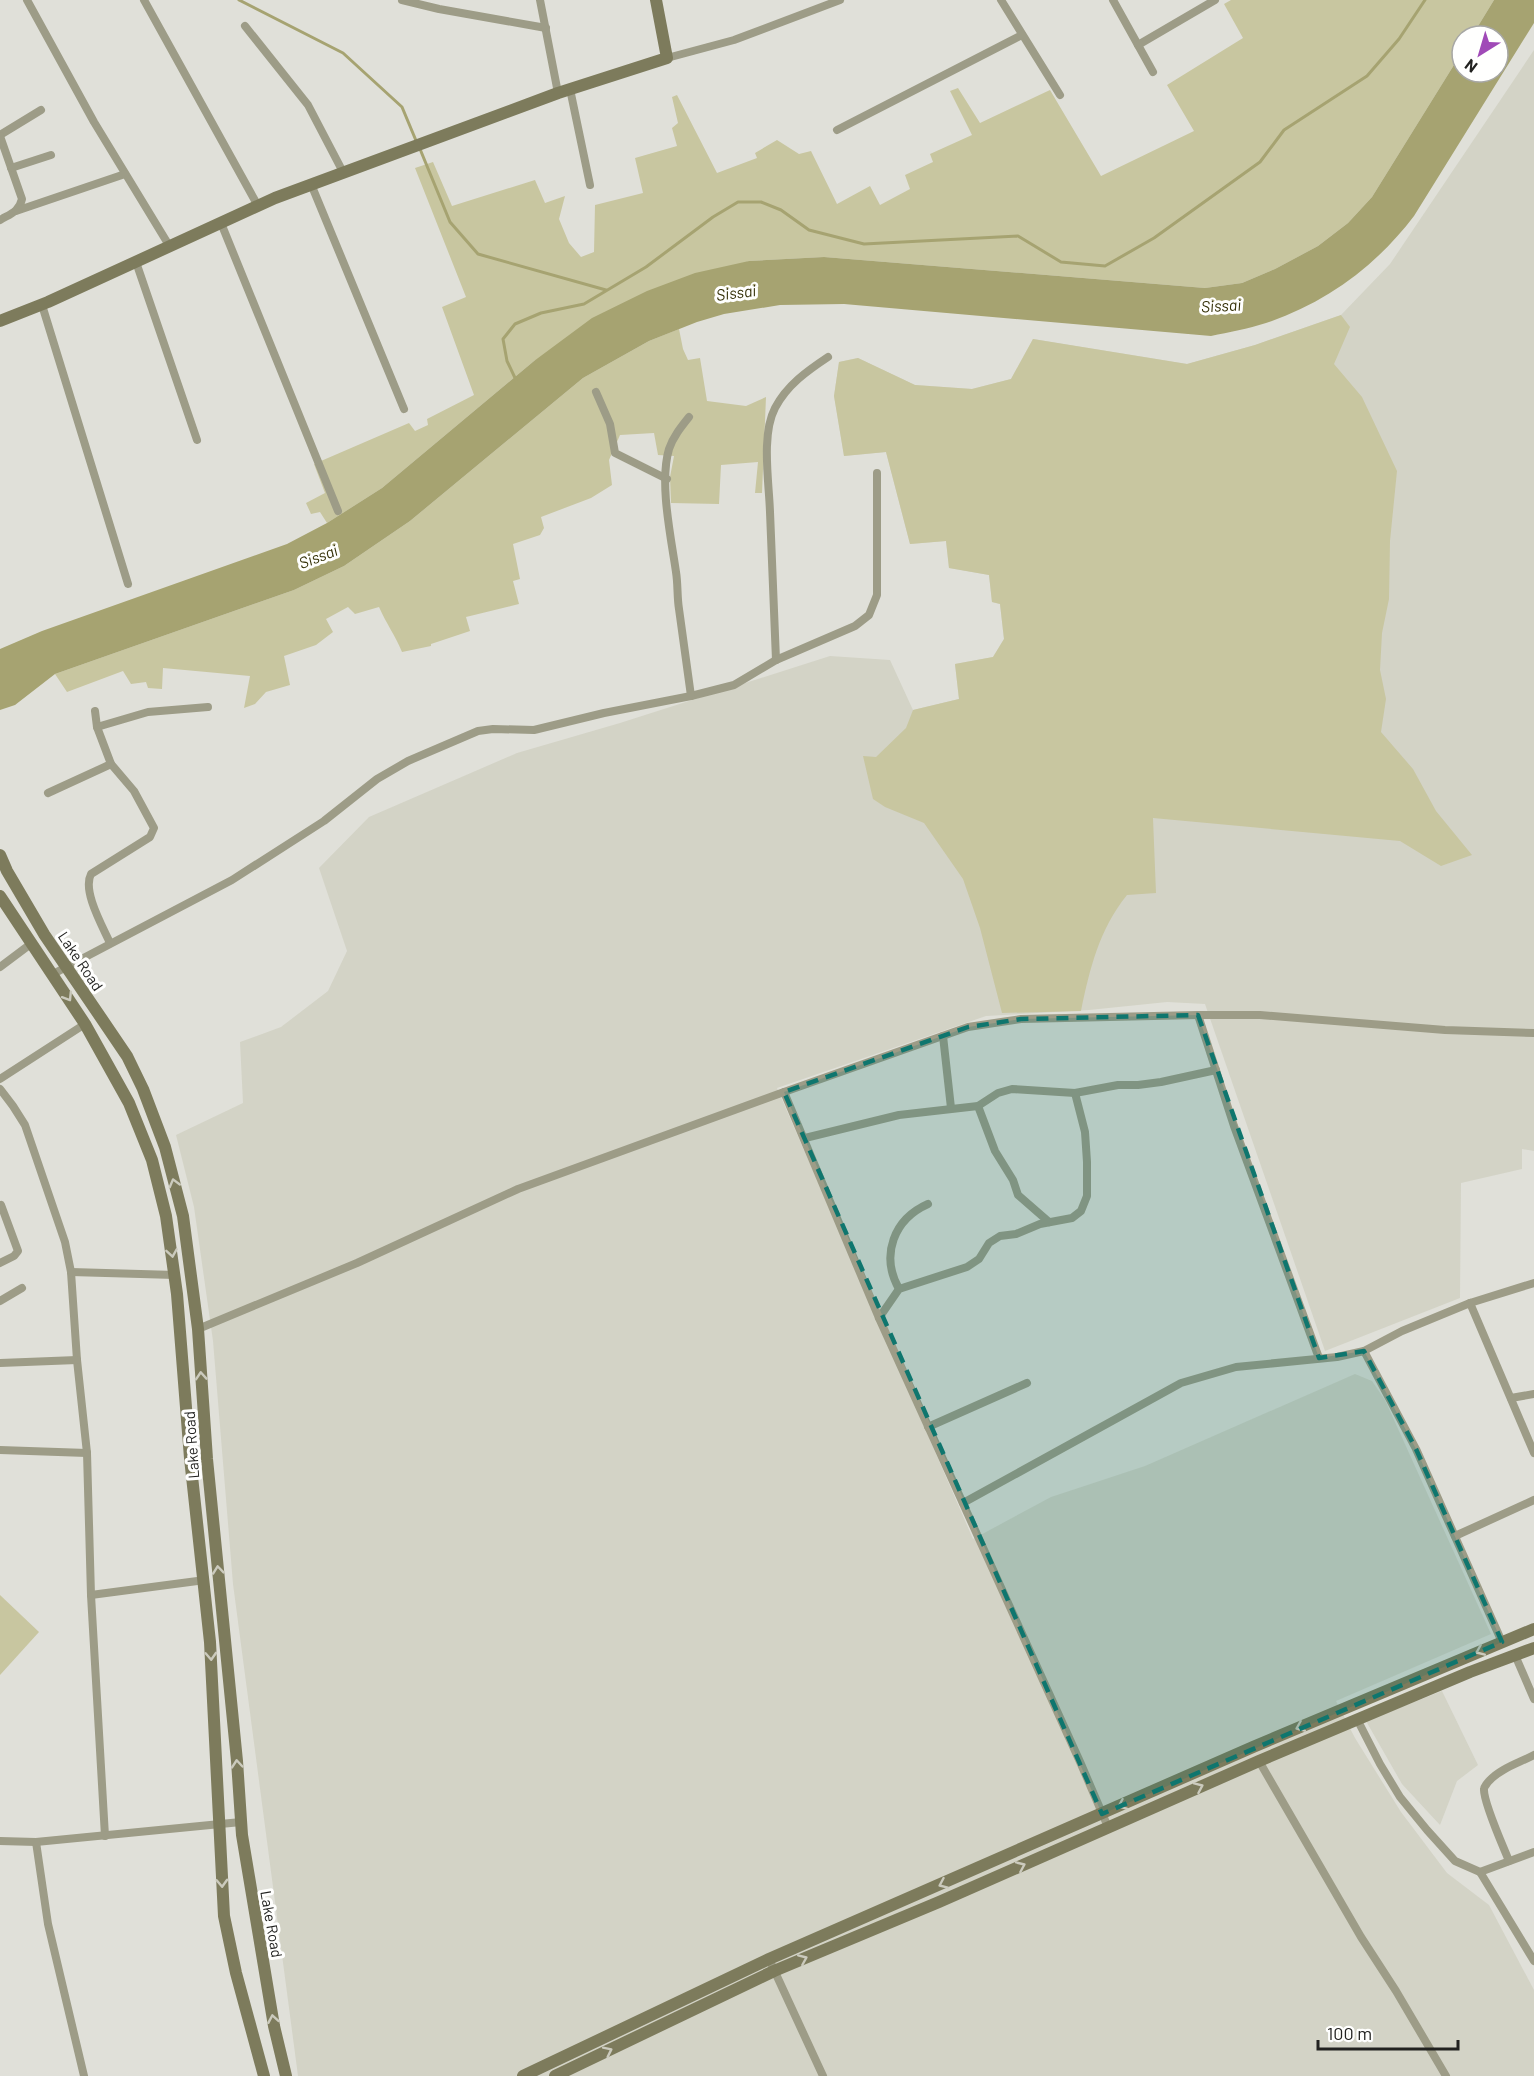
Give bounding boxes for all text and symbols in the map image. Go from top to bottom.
north arrow [1450,24,1510,84]
text: N [1461,56,1481,77]
water label: Sissai [715,280,757,304]
water label: Sissai [1200,294,1242,316]
water label: Sissai [296,540,340,572]
street label: Lake Road [55,928,107,994]
one-way arrow [60,991,72,1001]
one-way arrow [169,1178,182,1188]
one-way arrow [165,1248,177,1258]
one-way arrow [195,1371,208,1380]
street label: Lake Road [180,1411,202,1479]
one-way arrow [212,1565,225,1575]
one-way arrow [1475,1644,1486,1656]
one-way arrow [205,1651,218,1660]
one-way arrow [1295,1720,1306,1732]
one-way arrow [231,1760,244,1769]
one-way arrow [1193,1782,1204,1794]
one-way arrow [1117,1798,1128,1810]
one-way arrow [1014,1861,1025,1873]
one-way arrow [938,1876,949,1888]
one-way arrow [216,1879,228,1888]
street label: Lake Road [257,1889,287,1959]
one-way arrow [797,1954,808,1966]
scale bar [1318,2013,1458,2051]
one-way arrow [267,2014,280,2024]
text: 100 m [1327,2022,1372,2044]
one-way arrow [601,2046,612,2058]

